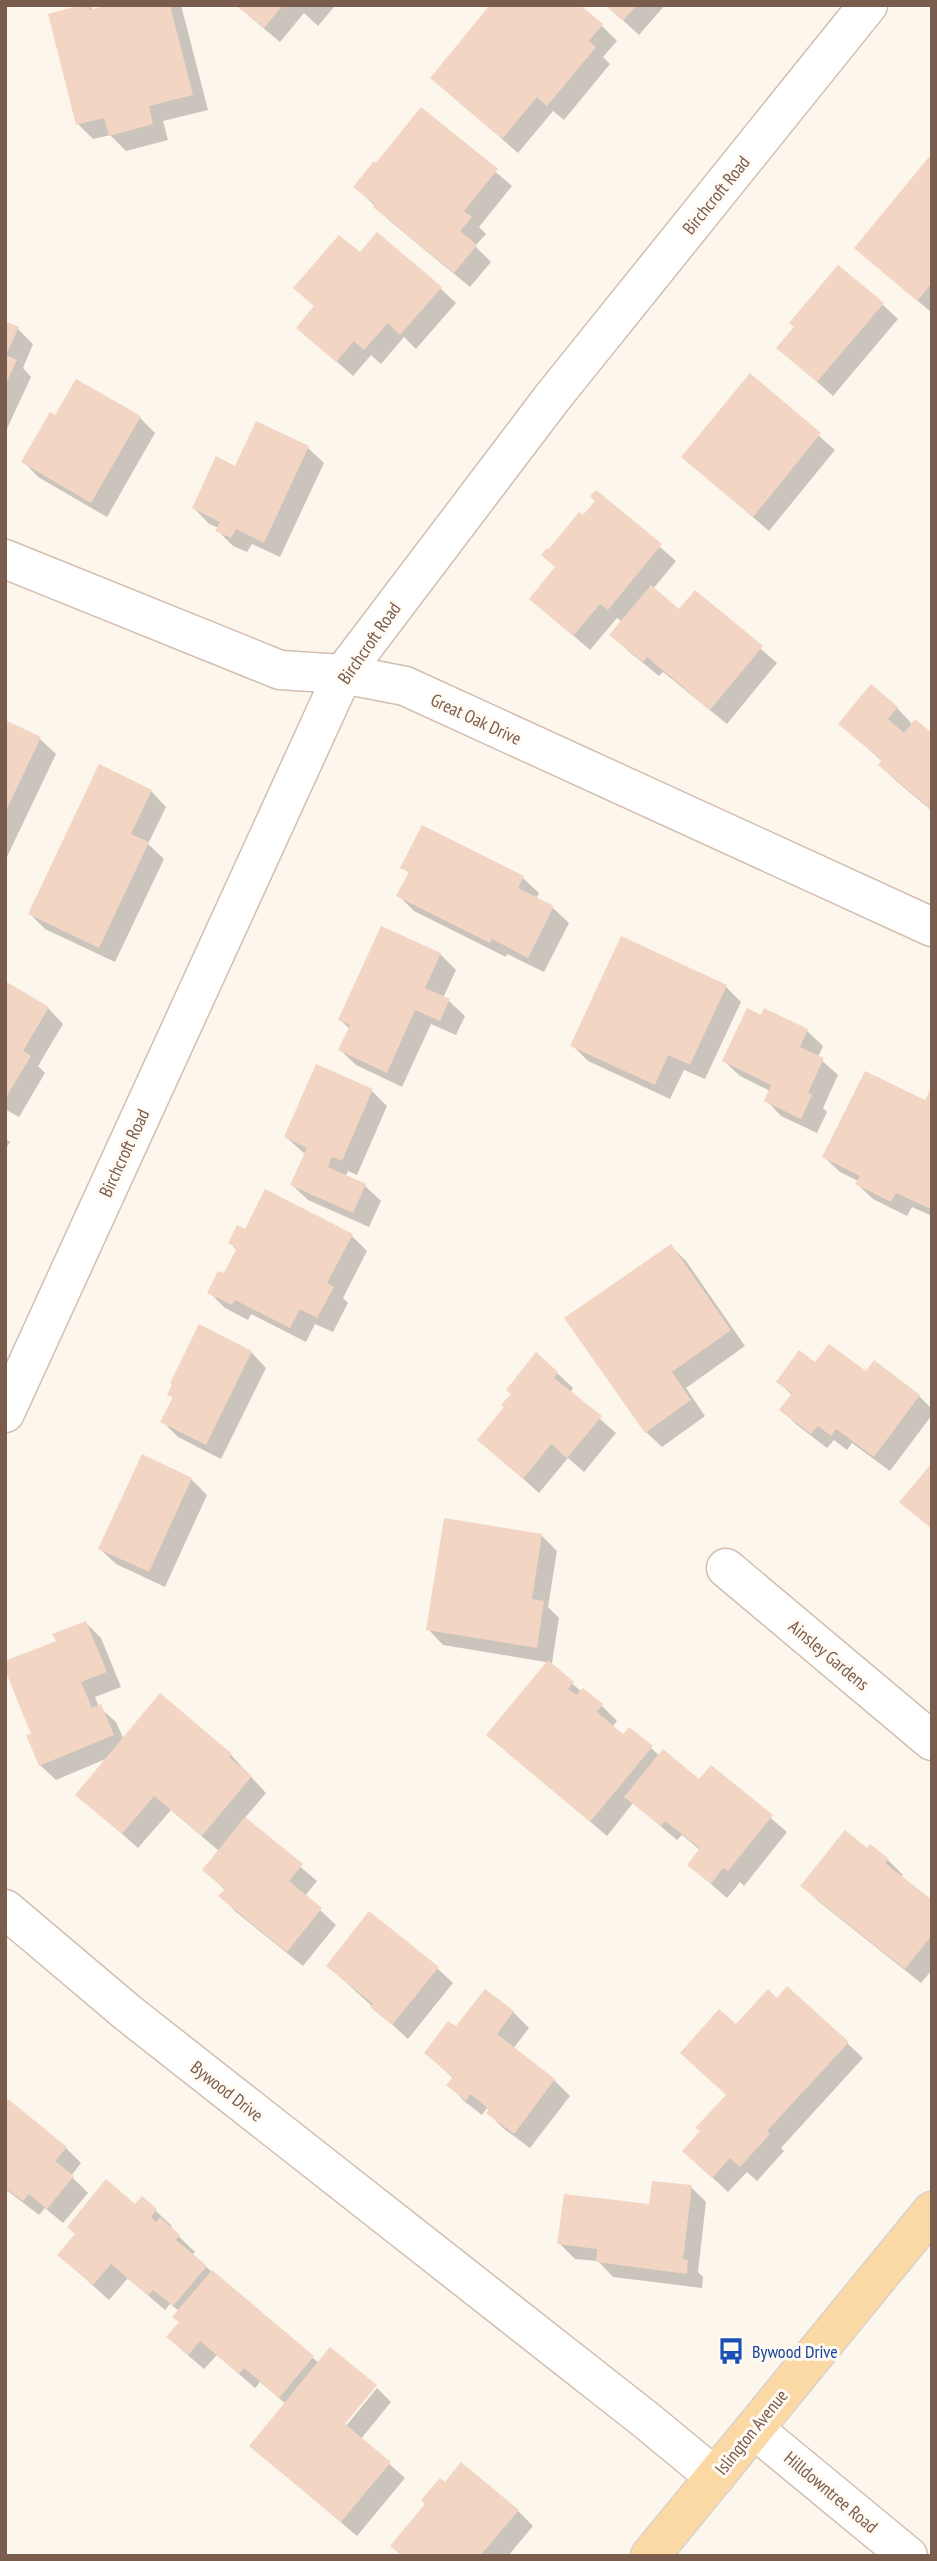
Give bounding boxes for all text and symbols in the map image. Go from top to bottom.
street label: Birchcroft Road [677,151,755,239]
street label: Birchcroft Road [332,598,406,688]
street label: Great Oak Drive [427,688,525,750]
street label: Birchcroft Road [94,1105,154,1201]
street label: Ainsley Gardens [784,1615,874,1695]
street label: Bywood Drive [186,2056,268,2126]
bus stop icon: Bywood Drive [716,2336,746,2366]
place label: Bywood Drive [752,2340,838,2363]
street label: Islington Avenue [710,2385,792,2479]
street label: Hilldowntree Road [780,2446,882,2538]

